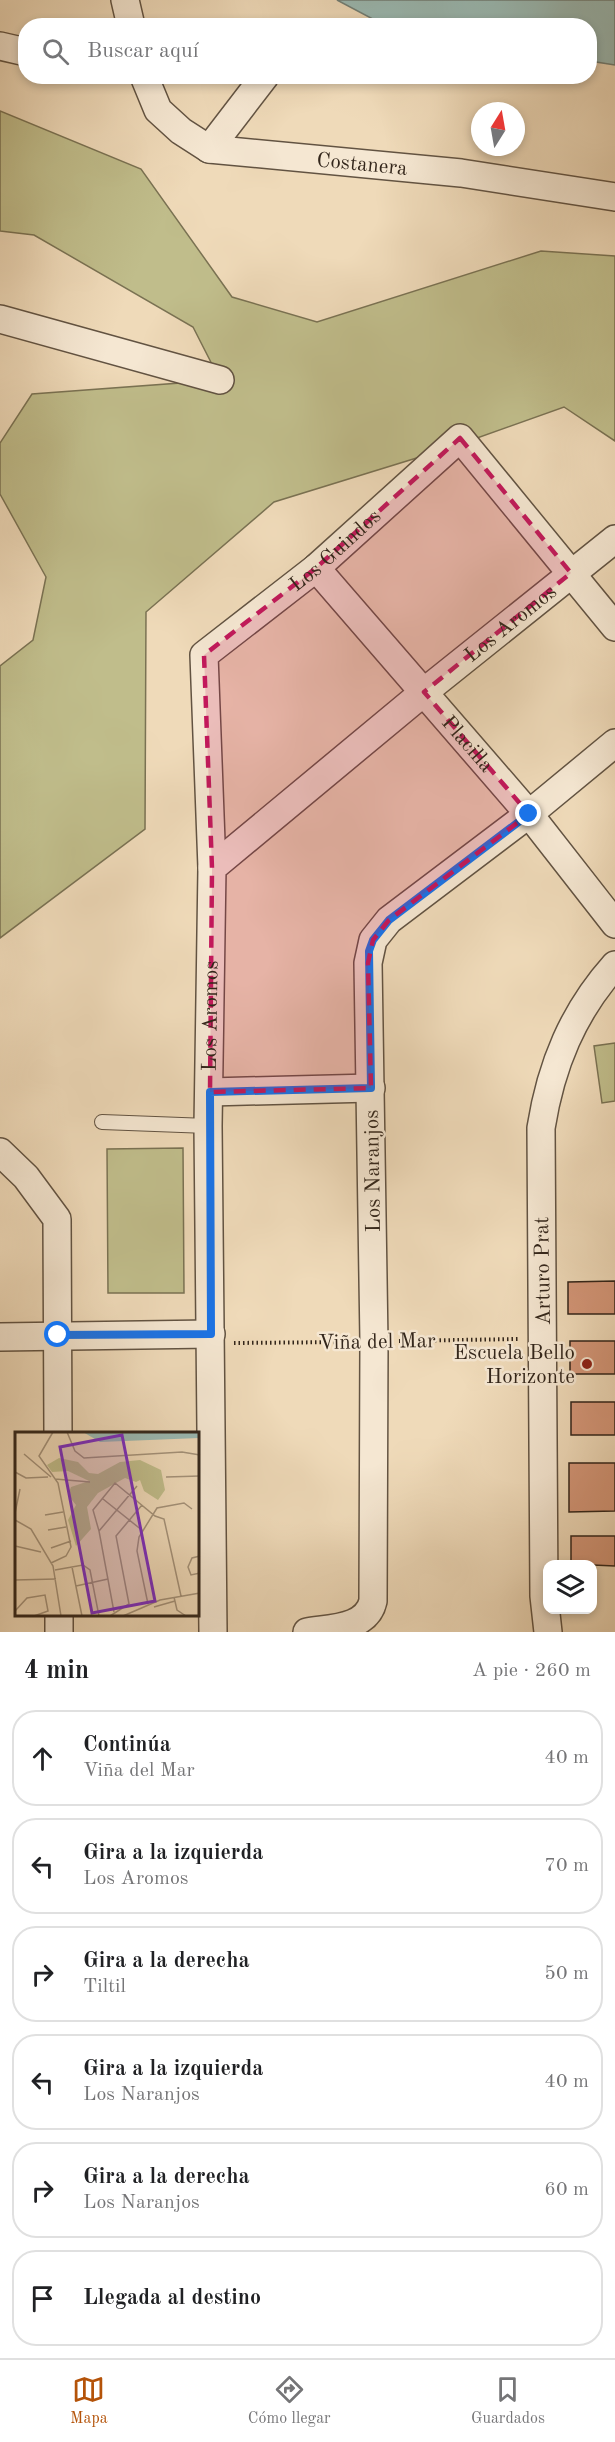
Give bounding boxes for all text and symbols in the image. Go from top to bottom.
search box [18,18,597,84]
icon: search [39,35,72,68]
text: Buscar aquí [87,40,199,62]
north arrow [471,102,525,156]
street label: Costanera [315,150,408,180]
street label: Los Guindos [286,506,385,596]
street label: Los Aromos [461,581,561,667]
street label: Placilla [437,712,497,777]
route end [515,800,541,826]
street label: Los Aromos [200,960,223,1072]
street label: Los Naranjos [362,1109,385,1232]
street label: Arturo Prat [532,1216,555,1326]
route start [44,1321,70,1347]
street label: Viña del Mar [318,1331,436,1354]
place label: Escuela Bello Horizonte [454,1343,575,1388]
marker: Escuela Bello Horizonte [580,1357,594,1371]
inset map [15,1432,200,1617]
map controls [543,1560,597,1614]
button: layers [543,1560,597,1614]
text: 4 min [24,1658,89,1684]
text: A pie · 260 m [472,1661,591,1681]
text: Continúa [83,1734,171,1756]
icon: ahead [26,1742,59,1775]
text: 40 m [544,1748,589,1768]
text: Viña del Mar [83,1761,195,1781]
text: Gira a la izquierda [83,1842,263,1864]
icon: left [26,1850,59,1883]
text: 70 m [544,1856,589,1876]
text: Los Aromos [83,1869,188,1889]
text: Gira a la derecha [83,1950,250,1972]
icon: right [26,1958,59,1991]
text: 50 m [544,1964,589,1984]
text: Tiltil [83,1977,126,1997]
text: Gira a la izquierda [83,2058,263,2080]
icon: left [26,2066,59,2099]
text: 40 m [544,2072,589,2092]
text: Los Naranjos [83,2085,200,2105]
text: Gira a la derecha [83,2166,250,2188]
icon: right [26,2174,59,2207]
text: 60 m [544,2180,589,2200]
text: Los Naranjos [83,2193,200,2213]
icon: arrive [26,2282,59,2315]
text: Llegada al destino [83,2287,261,2309]
tab: Mapa [70,2373,108,2429]
tab: Cómo llegar [248,2373,331,2429]
tab: Guardados [471,2373,545,2429]

